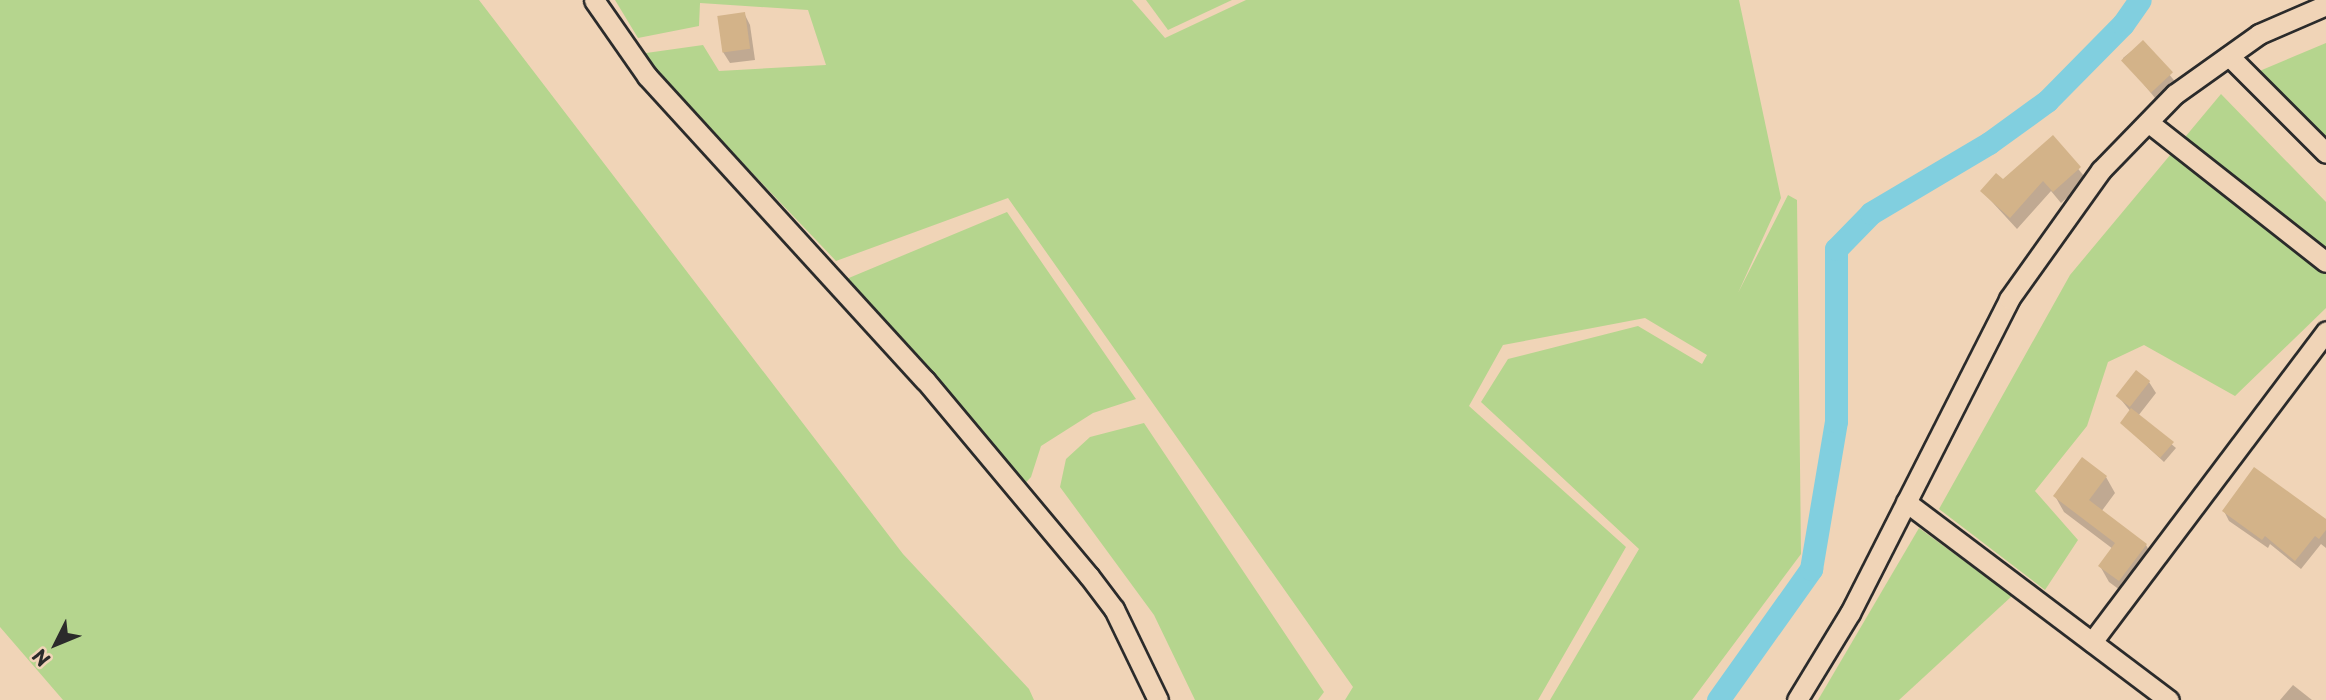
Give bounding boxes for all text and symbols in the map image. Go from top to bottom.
north arrow [21,609,91,679]
text: N [25,643,56,673]

